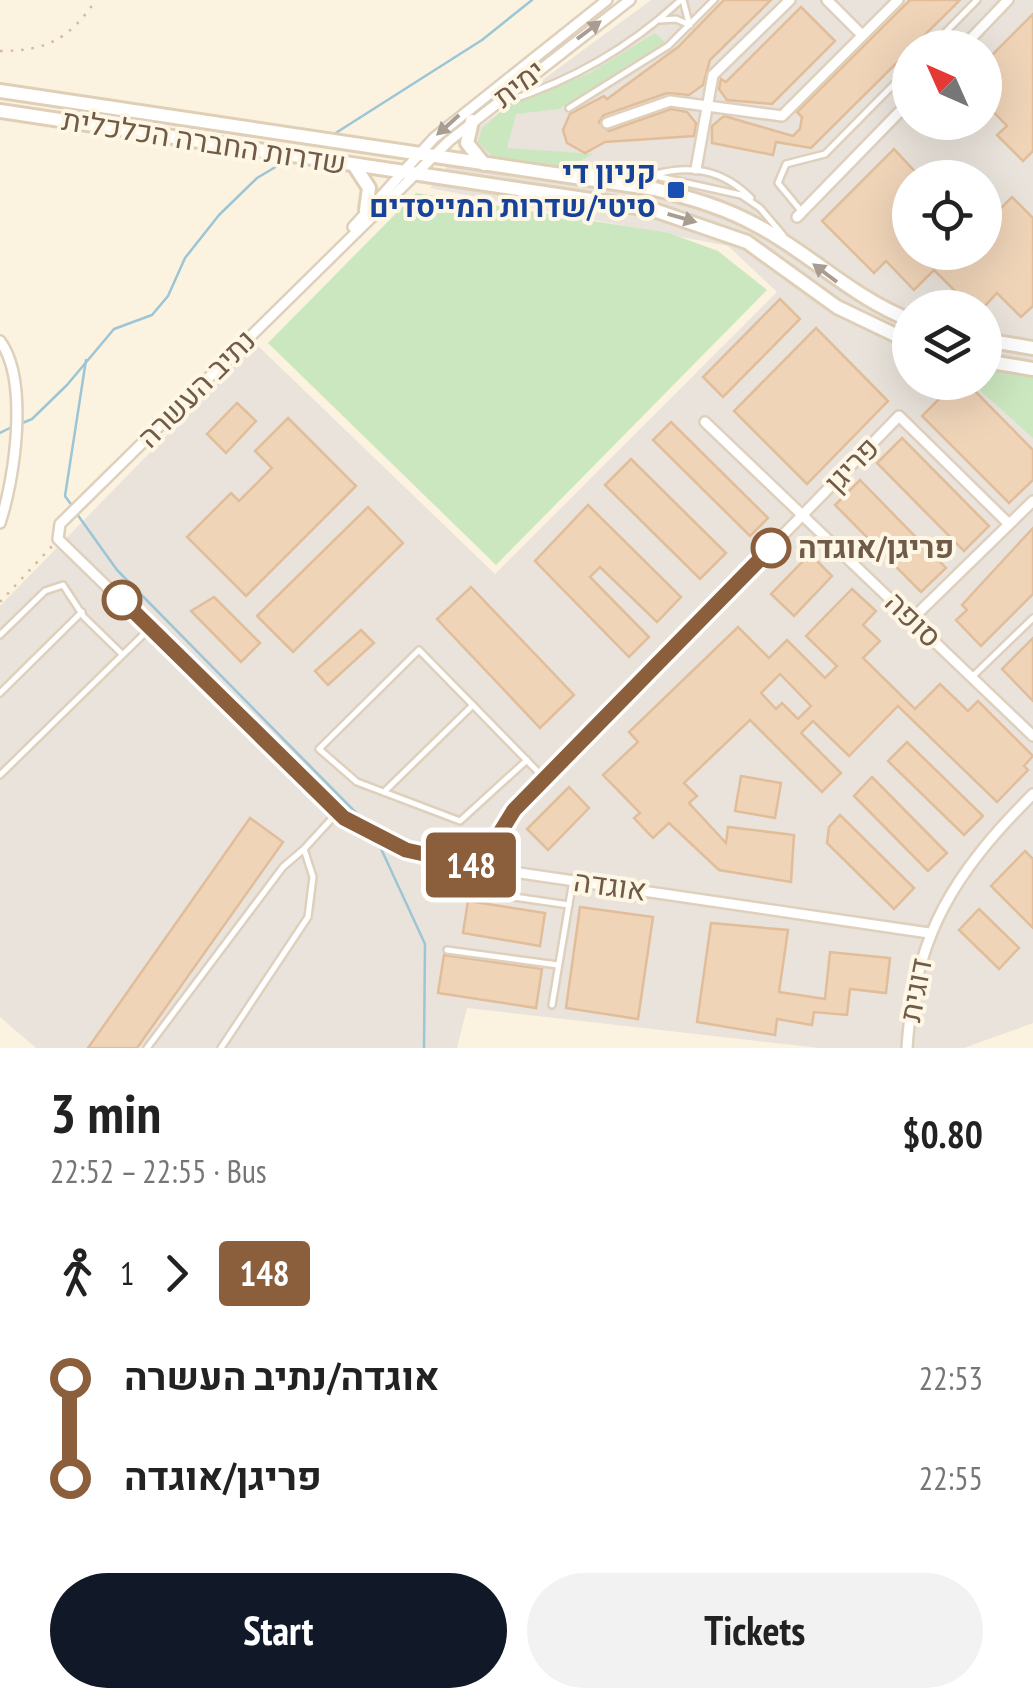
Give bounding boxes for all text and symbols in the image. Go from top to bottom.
one-way arrow [576,20,602,40]
north arrow [892,30,1002,140]
map controls [892,30,1002,400]
street label: ימית [484,50,552,115]
street label: שדרות החברה הכלכלית [59,99,349,182]
one-way arrow [436,114,461,136]
place label: קניון די סיטי/שדרות המייסדים [369,152,656,225]
button: locate [892,160,1002,270]
marker: קניון די סיטי/שדרות המייסדים [665,179,687,201]
one-way arrow [667,210,698,226]
one-way arrow [812,264,838,284]
button: layers [892,290,1002,400]
street label: נתיב העשרה [128,320,263,455]
street label: פריגן [815,428,887,500]
place label: פריגן/אוגדה [798,527,954,566]
marker: פריגן/אוגדה [752,529,790,567]
unlabelled marker [103,581,141,619]
street label: סופה [877,583,951,655]
line badge: 148 [414,832,528,898]
text: 148 [446,842,496,888]
street label: אוגדה [571,860,649,909]
street label: דוגית [889,955,940,1025]
text: 3 min [50,1077,161,1148]
text: $0.80 [902,1109,983,1158]
text: 22:52 – 22:55 · Bus [50,1150,267,1192]
icon: walk [50,1246,105,1301]
icon: forward [149,1246,204,1301]
text: 148 [239,1250,290,1296]
text: 1 [120,1252,134,1294]
text: אוגדה/נתיב העשרה [124,1351,440,1400]
text: 22:53 [919,1357,983,1399]
text: פריגן/אוגדה [124,1451,322,1500]
text: 22:55 [919,1457,983,1499]
button: Start [50,1573,507,1688]
button: Tickets [527,1573,983,1688]

